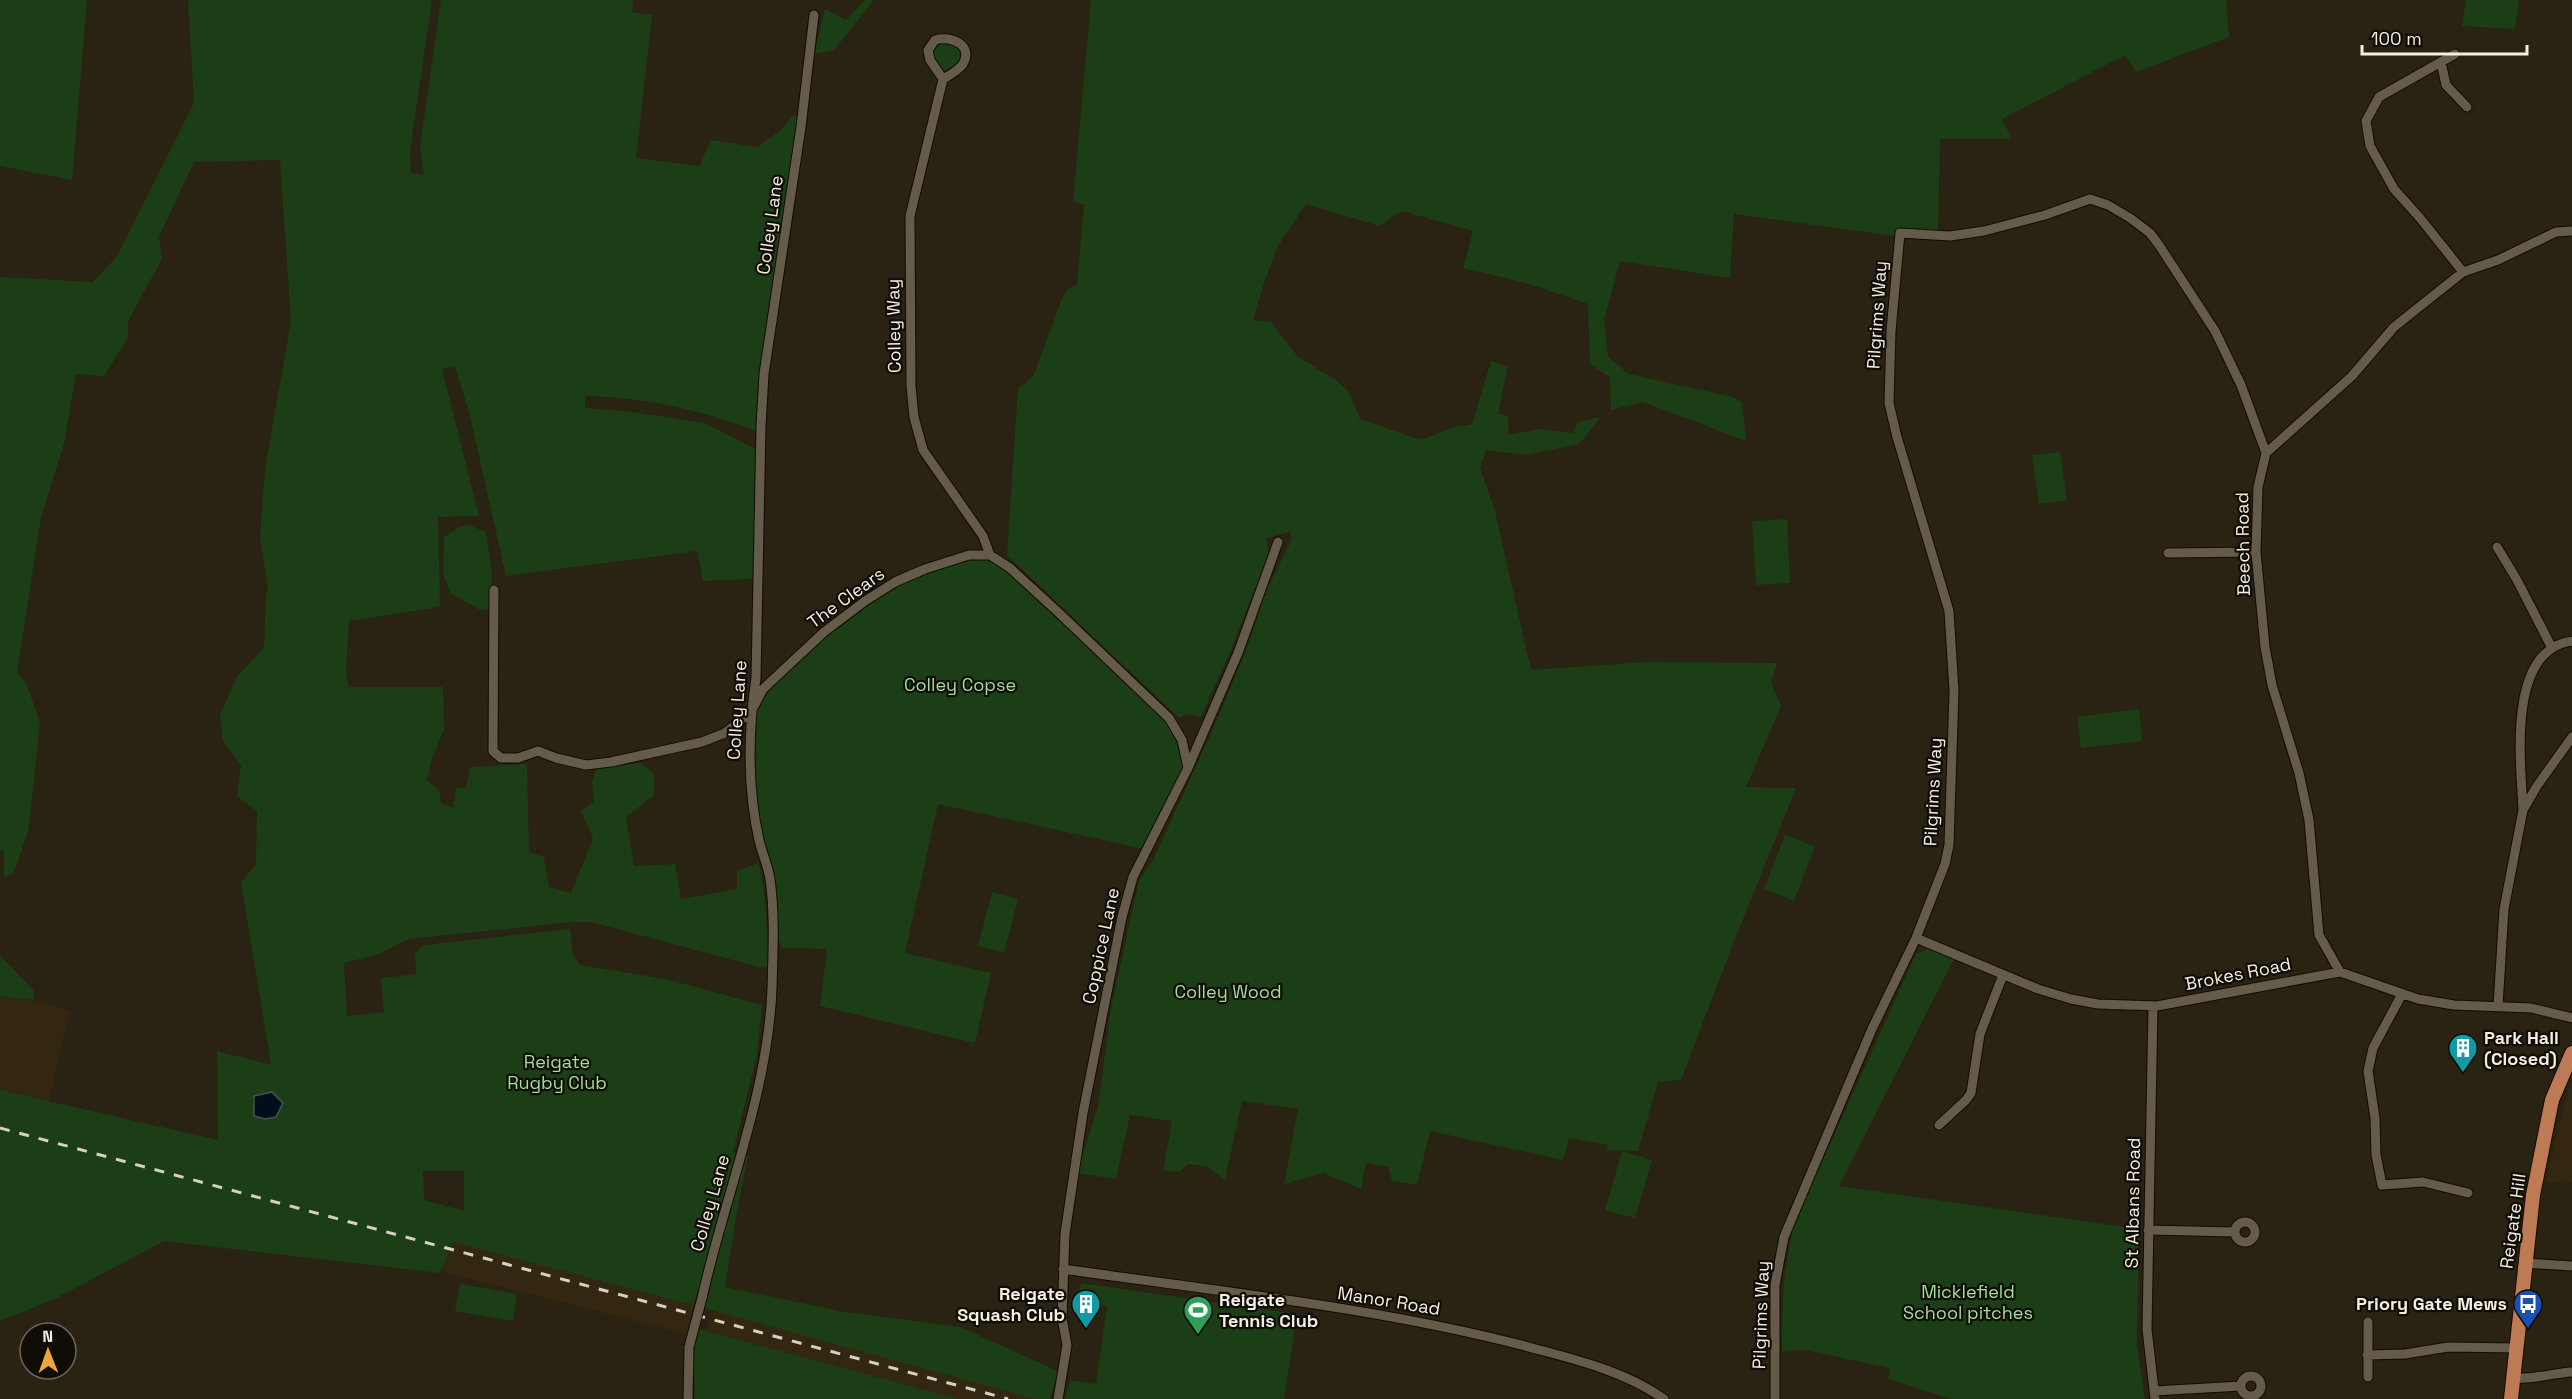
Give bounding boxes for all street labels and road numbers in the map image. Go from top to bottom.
street label: Colley Lane [751,174,788,276]
street label: Pilgrims Way [1861,260,1892,370]
street label: Colley Way [881,279,906,373]
street label: Beech Road [2230,492,2255,596]
street label: The Clears [803,562,889,633]
street label: Colley Lane [722,659,751,760]
street label: Pilgrims Way [1918,737,1947,847]
street label: Coppice Lane [1077,886,1124,1006]
street label: Brokes Road [2183,952,2293,995]
street label: St Albans Road [2120,1137,2145,1269]
street label: Colley Lane [685,1152,734,1254]
street label: Reigate Hill [2494,1172,2531,1270]
street label: Pilgrims Way [1747,1260,1774,1370]
street label: Manor Road [1336,1281,1442,1320]

